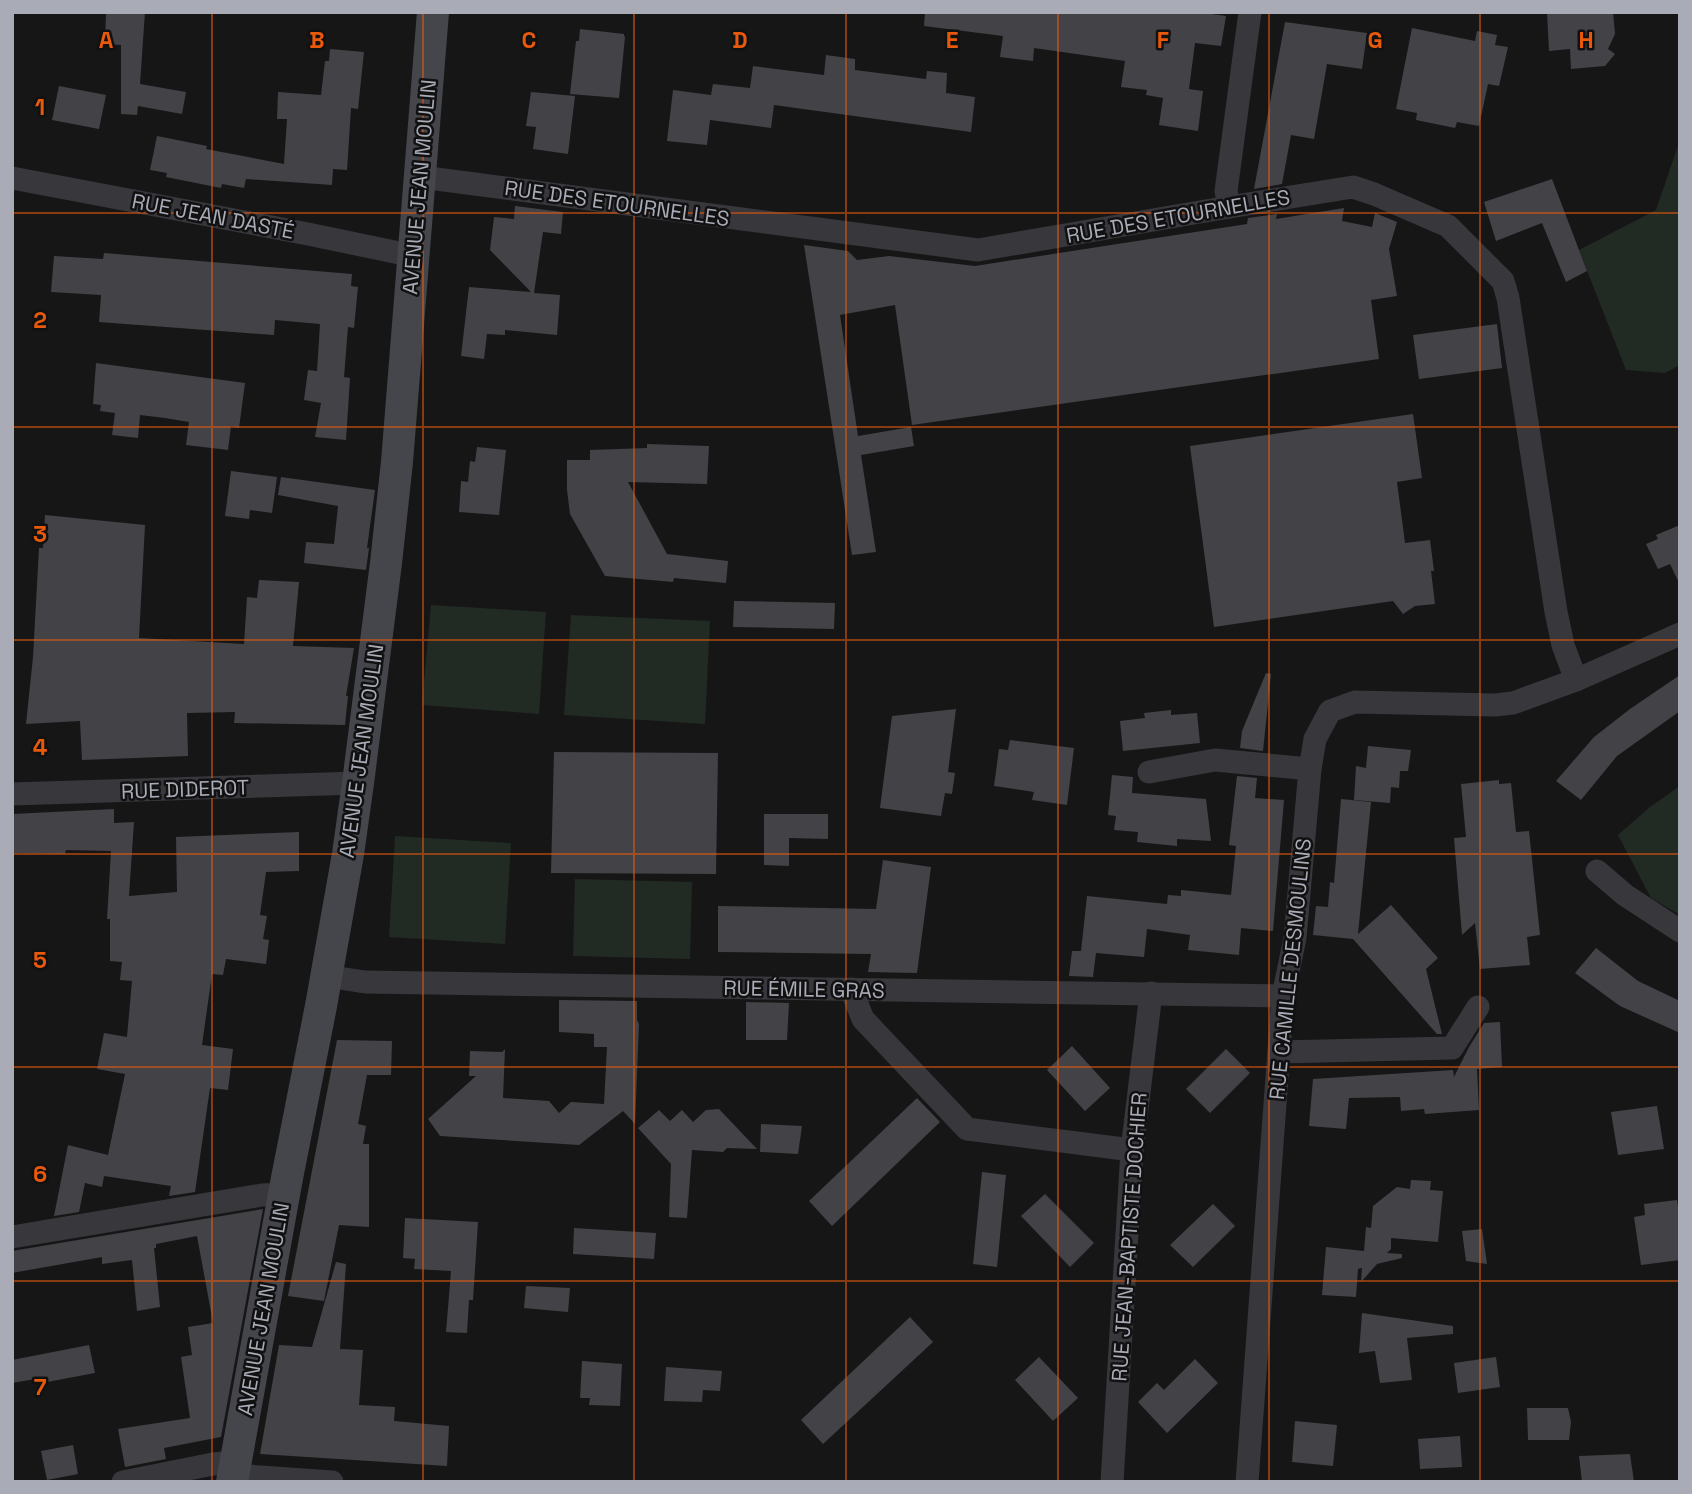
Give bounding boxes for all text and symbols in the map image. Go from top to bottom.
text: A [99,25,114,55]
text: B [309,25,325,55]
text: C [522,25,536,55]
text: D [732,25,748,55]
text: E [946,25,958,55]
text: F [1157,25,1169,55]
text: G [1367,25,1383,55]
text: H [1578,25,1594,55]
street label: AVENUE JEAN MOULIN [396,78,442,296]
text: 1 [35,92,45,122]
street label: RUE DES ETOURNELLES [503,174,731,232]
street label: RUE DES ETOURNELLES [1064,183,1292,249]
street label: RUE JEAN DASTÉ [130,187,296,245]
text: 2 [33,305,47,335]
text: 3 [33,519,47,549]
street label: AVENUE JEAN MOULIN [333,642,389,860]
text: 4 [33,732,48,762]
street label: RUE DIDEROT [120,773,250,805]
street label: RUE CAMILLE DESMOULINS [1263,837,1317,1101]
text: 5 [33,945,47,975]
street label: RUE ÉMILE GRAS [723,974,885,1004]
street label: RUE JEAN-BAPTISTE DOCHIER [1105,1092,1153,1382]
text: 6 [33,1159,47,1189]
street label: AVENUE JEAN MOULIN [231,1200,295,1418]
text: 7 [34,1372,47,1402]

